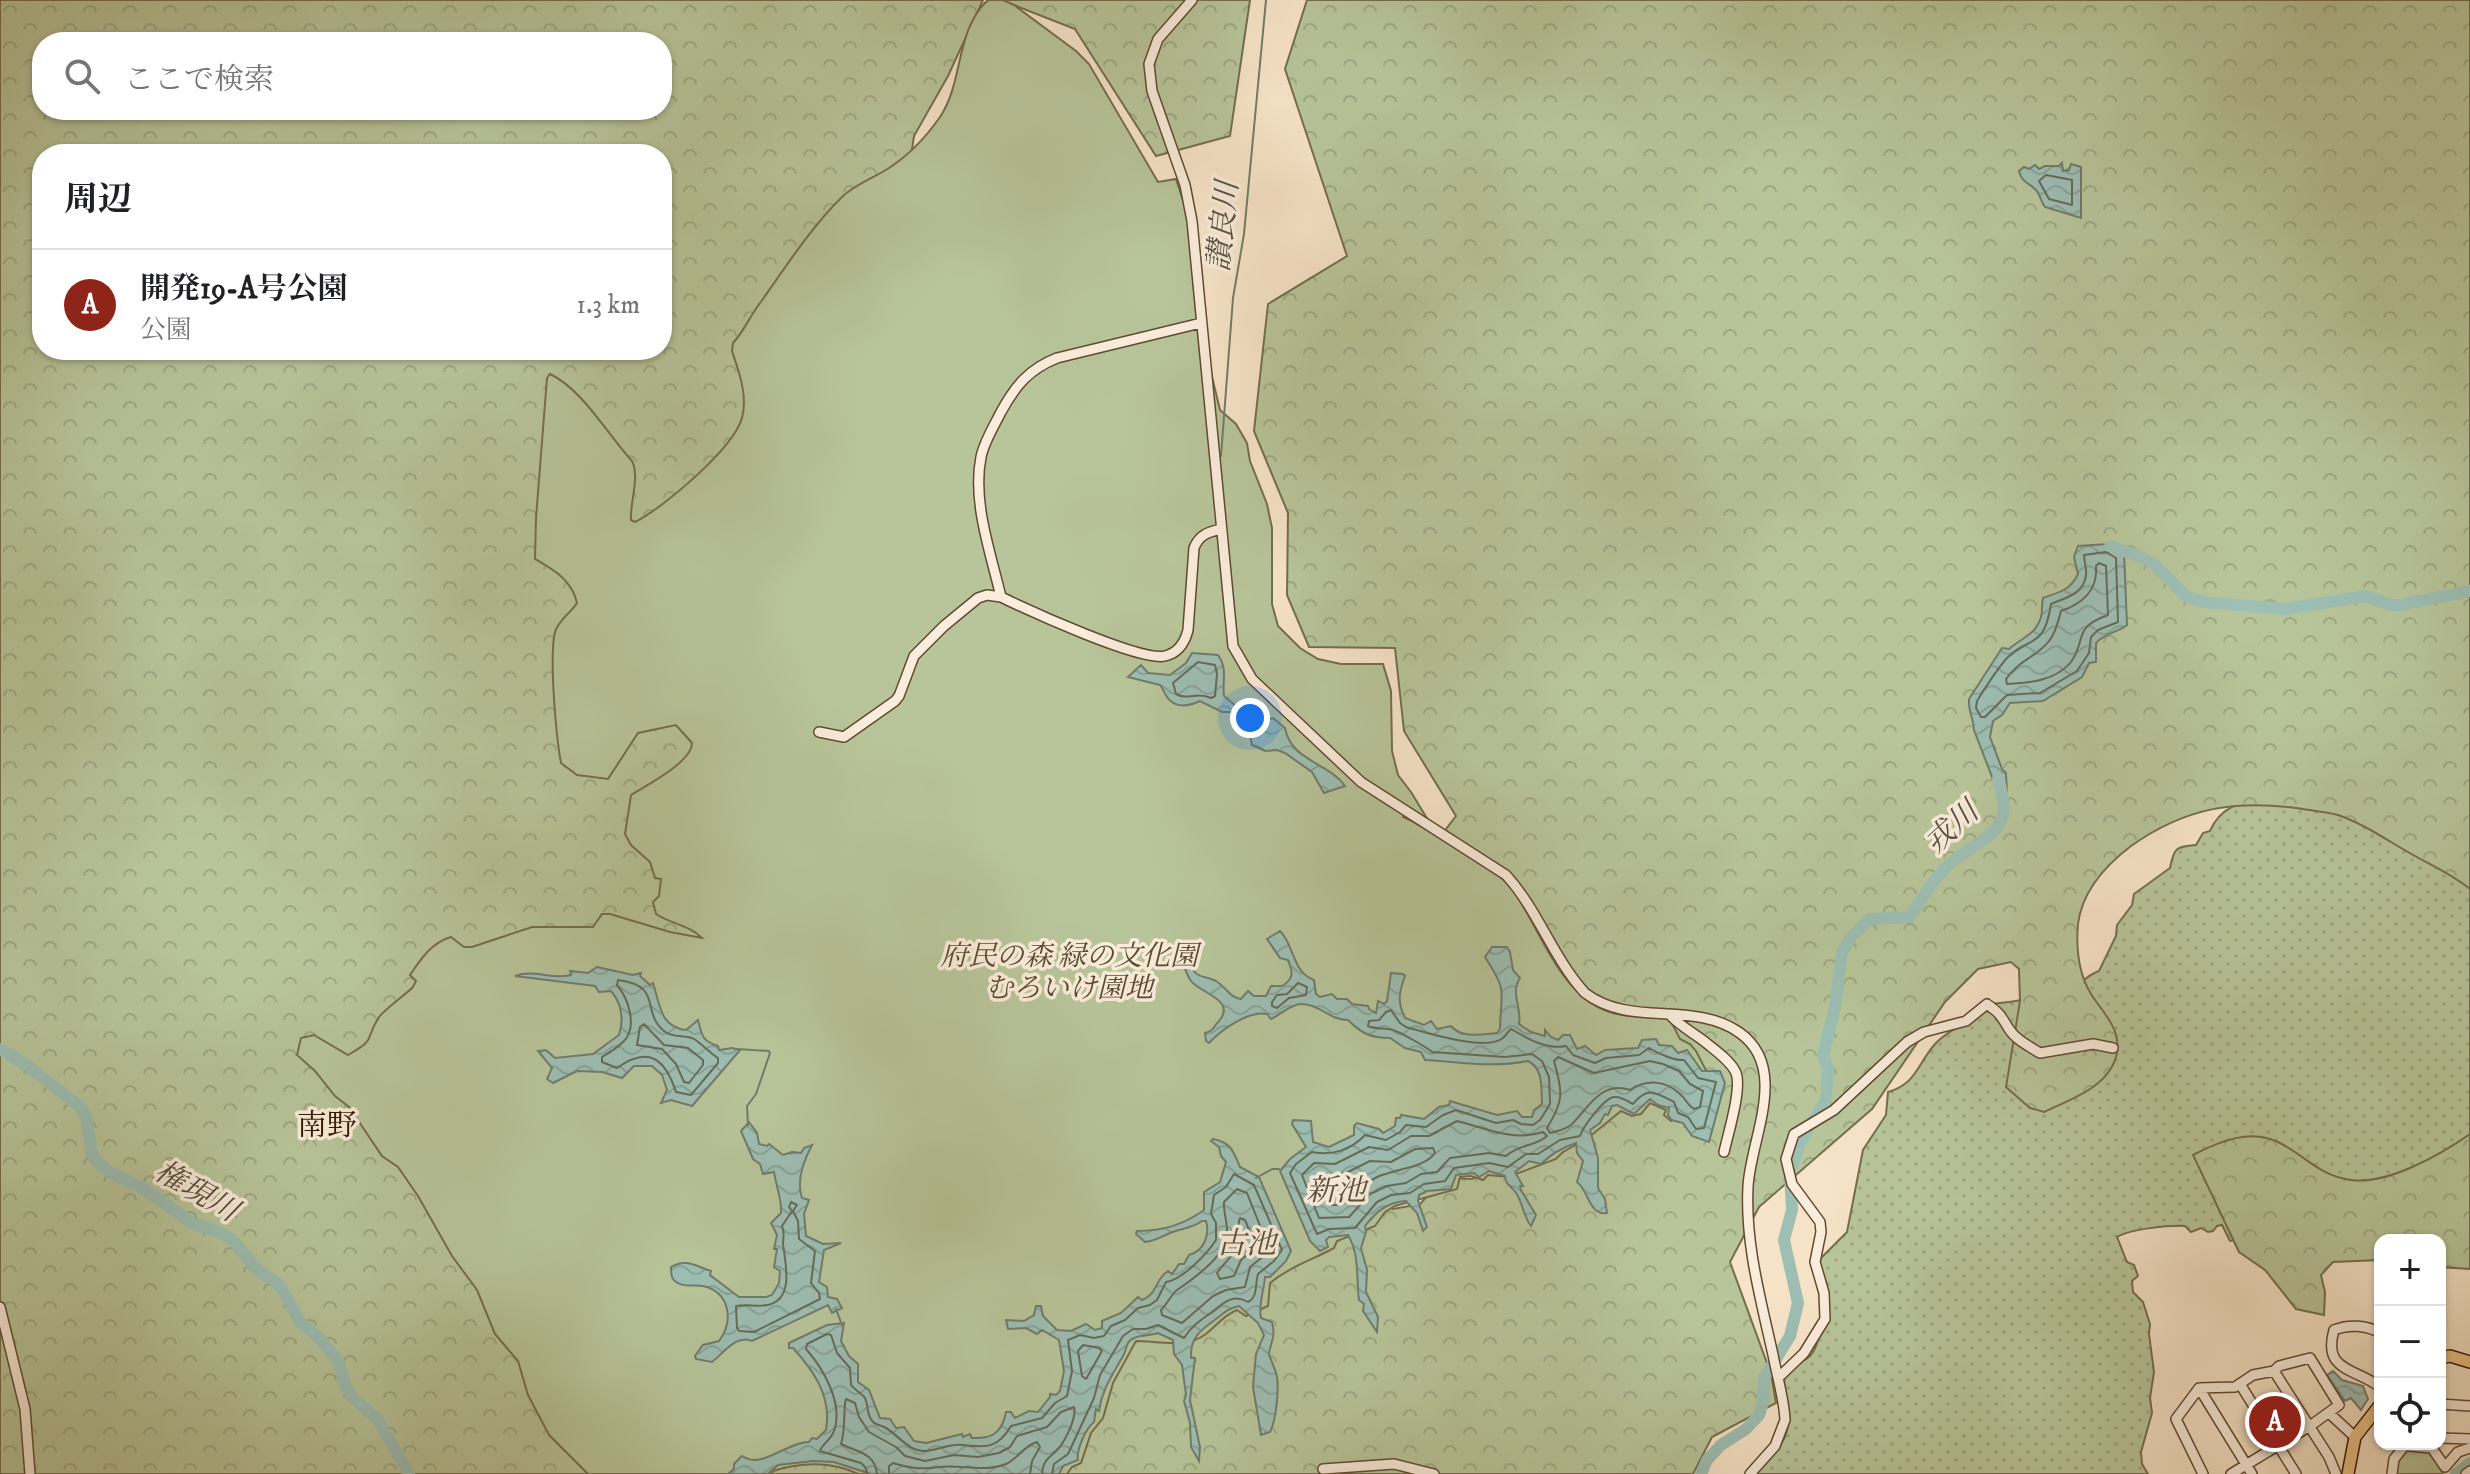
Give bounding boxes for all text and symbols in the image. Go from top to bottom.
search box [32,32,672,120]
icon: search [60,54,104,98]
text: ここで検索 [124,62,274,99]
water label: 讃良川 [1201,176,1247,273]
text: 周辺 [64,179,132,221]
text: 開発19-A号公園 [140,271,347,308]
text: A [82,289,98,322]
text: 1.3 km [577,289,640,322]
text: 公園 [140,314,192,347]
your location [1230,698,1270,738]
water label: 戎川 [1917,792,1989,862]
park label: 府民の森 緑の文化園 むろいけ園地 [940,939,1202,1006]
district label: 南野 [297,1108,357,1145]
water label: 権現川 [148,1153,247,1232]
water label: 新池 [1306,1173,1369,1210]
water label: 古池 [1216,1226,1279,1263]
map controls [2374,1234,2446,1450]
button: + [2374,1234,2446,1306]
button: − [2374,1306,2446,1378]
button: locate [2374,1378,2446,1450]
pin: A [2249,1392,2301,1452]

